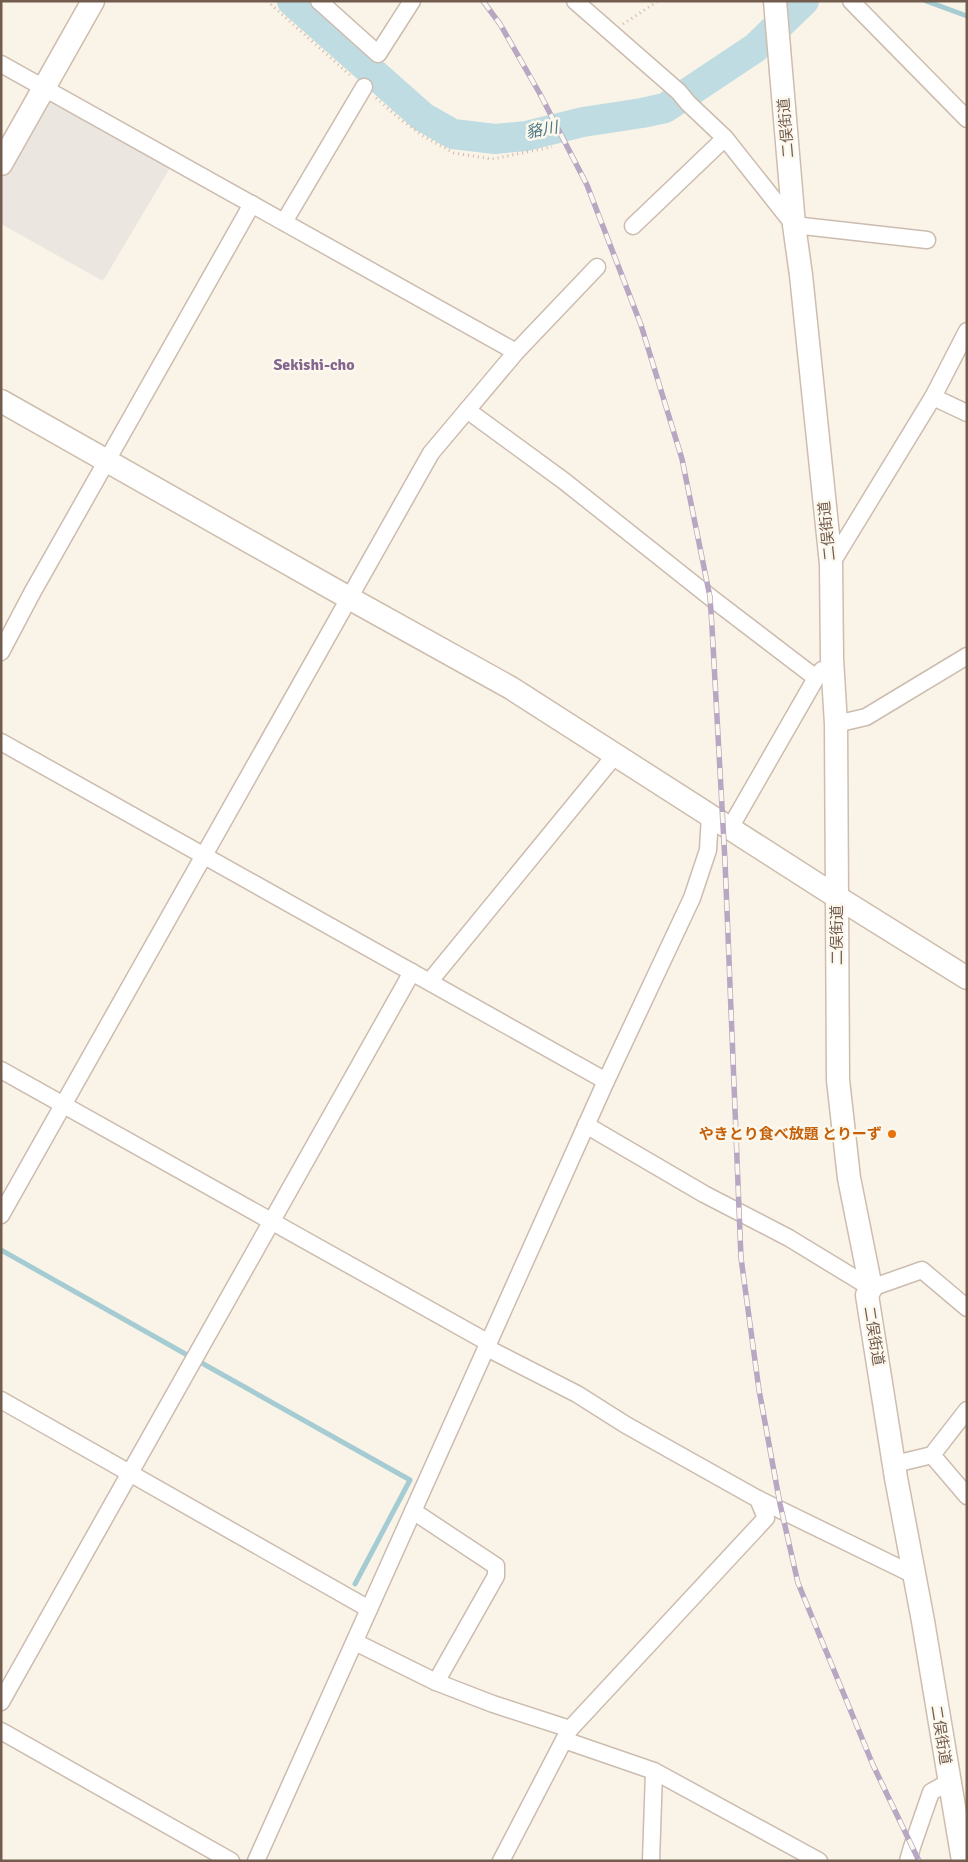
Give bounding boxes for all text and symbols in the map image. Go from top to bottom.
street label: 二俣街道 [774,97,798,159]
water label: 貉川 [524,117,561,143]
district label: Sekishi-cho [273,355,355,375]
street label: 二俣街道 [815,500,839,562]
street label: 二俣街道 [828,905,846,965]
place label: やきとり食べ放題 とりーず [699,1125,882,1143]
marker: やきとり食べ放題 とりーず [886,1128,898,1140]
street label: 二俣街道 [860,1305,888,1367]
street label: 二俣街道 [927,1704,955,1766]

